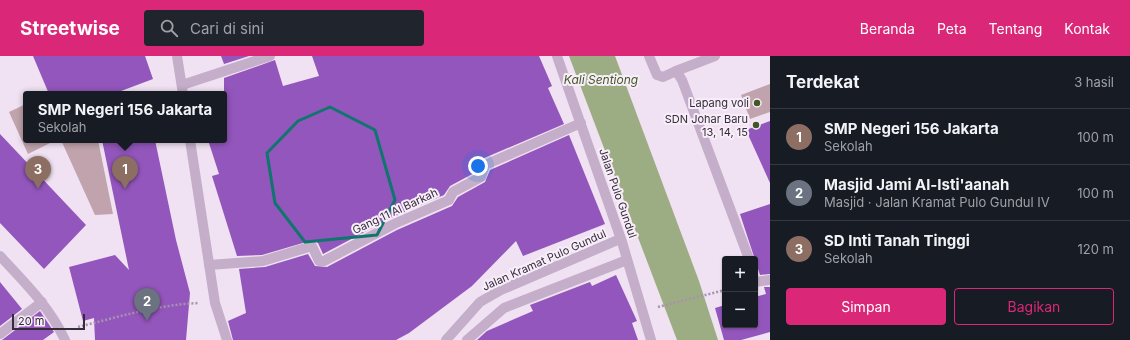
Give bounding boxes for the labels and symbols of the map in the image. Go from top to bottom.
water label: Kali Sentiong [564,72,638,87]
place label: Lapang voli [689,96,749,110]
marker: Lapang voli [752,98,762,108]
place label: SDN Johar Baru 13, 14, 15 [665,112,748,139]
marker: SDN Johar Baru 13, 14, 15 [751,120,761,130]
street label: Jalan Pulo Gundul [596,146,640,240]
pin: 3 [25,156,51,189]
pin: 1 [112,156,138,189]
your location [468,156,488,176]
street label: Gang 11 Al Barkah [350,185,440,237]
street label: Jalan Kramat Pulo Gundul [480,226,608,294]
pin: 2 [134,288,160,321]
scale bar [12,312,85,331]

